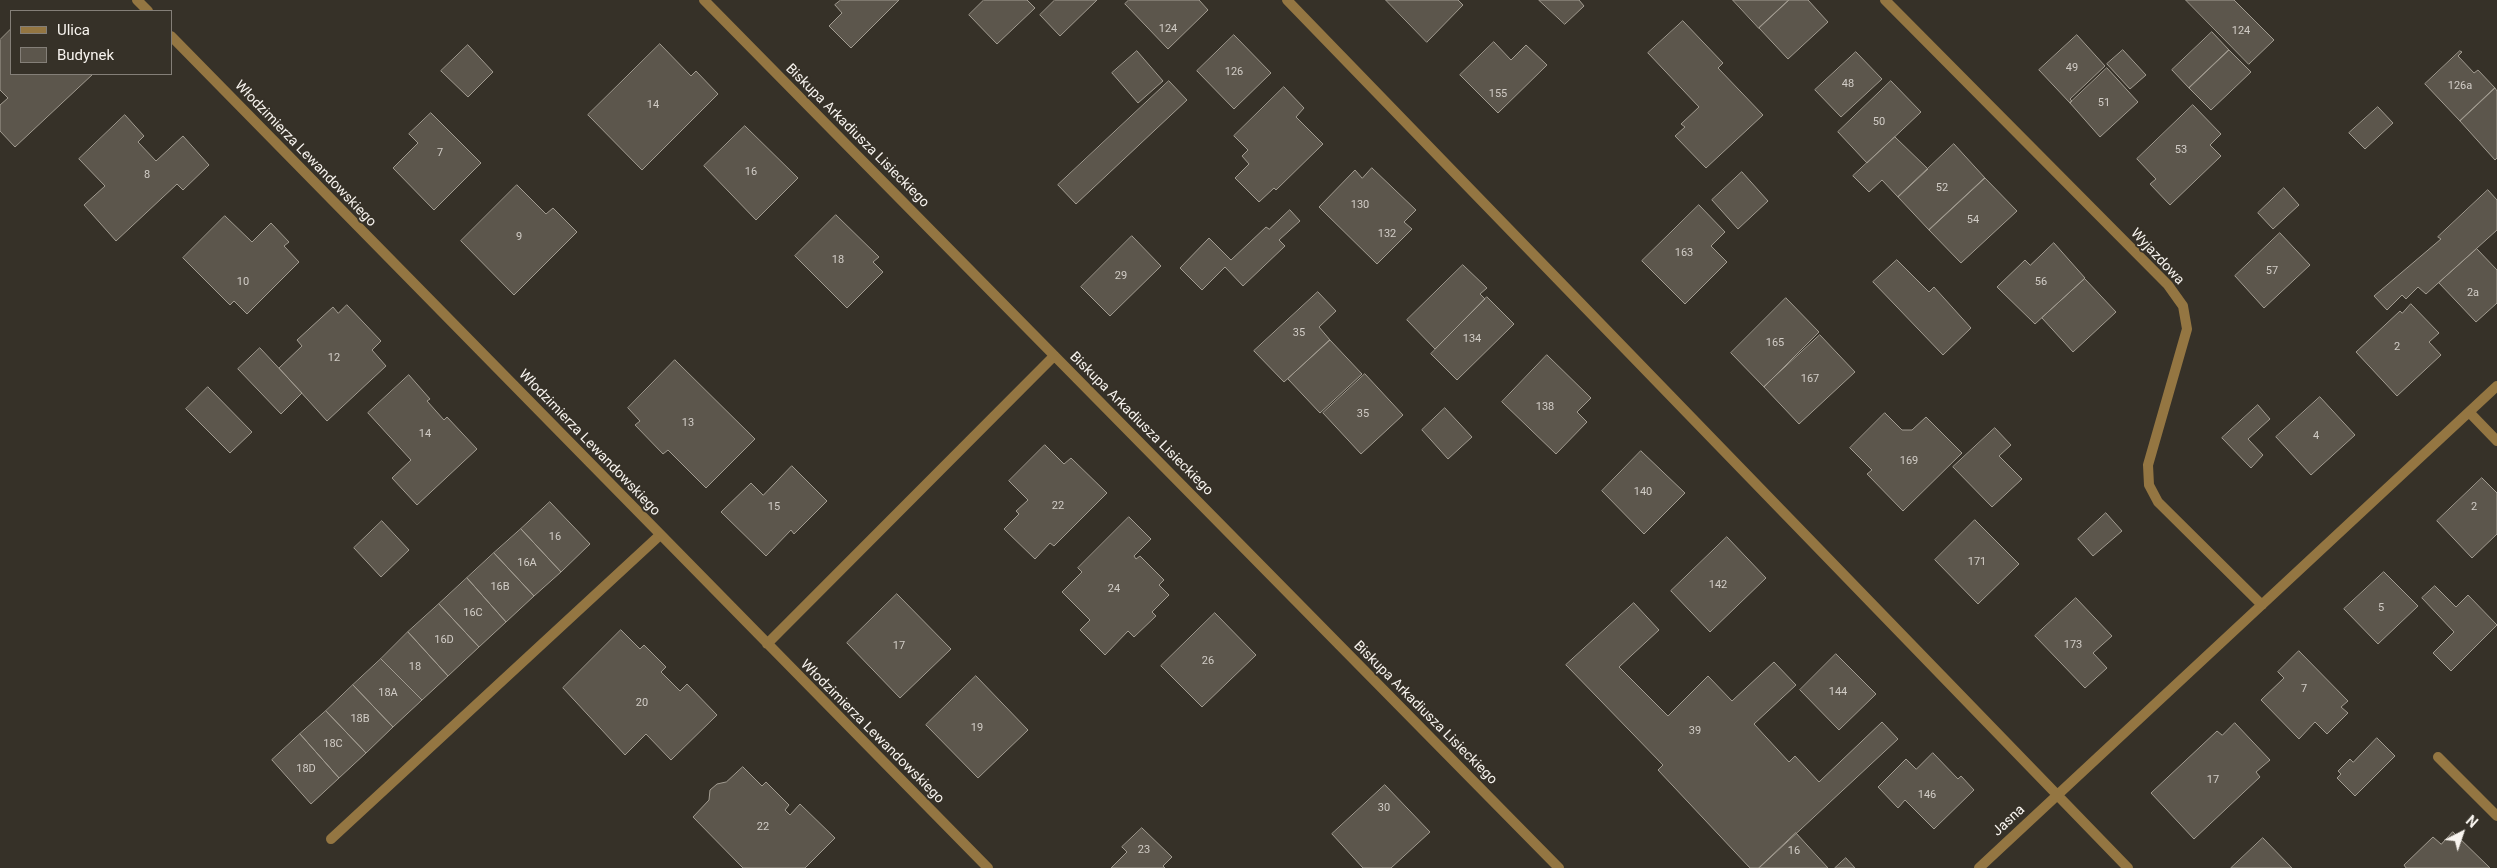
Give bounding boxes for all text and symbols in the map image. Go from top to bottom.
legend [10,10,172,75]
text: Ulica [57,21,90,39]
house number: 124 [1159,22,1177,36]
house number: 124 [2232,24,2250,38]
text: Budynek [57,46,114,64]
street label: Biskupa Arkadiusza Lisieckiego [782,61,932,211]
house number: 49 [2066,61,2078,75]
house number: 126 [1225,65,1243,79]
street label: Włodzimierza Lewandowskiego [231,77,379,231]
house number: 48 [1842,77,1854,91]
house number: 126a [2448,79,2472,93]
house number: 155 [1489,87,1507,101]
house number: 51 [2098,96,2110,110]
house number: 14 [647,98,659,112]
house number: 50 [1873,115,1885,129]
house number: 53 [2175,143,2187,157]
house number: 7 [437,146,443,160]
house number: 16 [745,165,757,179]
house number: 8 [144,168,150,182]
house number: 52 [1936,181,1948,195]
house number: 130 [1351,198,1369,212]
house number: 54 [1967,213,1979,227]
street label: Wyjazdowa [2127,225,2187,289]
house number: 132 [1378,227,1396,241]
house number: 9 [516,230,522,244]
house number: 163 [1675,246,1693,260]
house number: 18 [832,253,844,267]
house number: 57 [2266,264,2278,278]
house number: 29 [1115,269,1127,283]
house number: 10 [237,275,249,289]
house number: 56 [2035,275,2047,289]
house number: 2a [2467,286,2479,300]
house number: 35 [1293,326,1305,340]
house number: 134 [1463,332,1481,346]
house number: 165 [1766,336,1784,350]
house number: 2 [2394,340,2400,354]
street label: Biskupa Arkadiusza Lisieckiego [1066,349,1216,499]
house number: 12 [328,351,340,365]
street label: Włodzimierza Lewandowskiego [515,366,663,520]
house number: 167 [1801,372,1819,386]
house number: 138 [1536,400,1554,414]
house number: 35 [1357,407,1369,421]
house number: 13 [682,416,694,430]
house number: 14 [419,427,431,441]
house number: 4 [2313,429,2319,443]
house number: 169 [1900,454,1918,468]
house number: 140 [1634,485,1652,499]
house number: 22 [1052,499,1064,513]
house number: 15 [768,500,780,514]
house number: 2 [2471,500,2477,514]
house number: 16 [549,530,561,544]
house number: 171 [1968,555,1986,569]
house number: 16A [517,556,537,570]
house number: 142 [1709,578,1727,592]
house number: 16B [490,580,510,594]
house number: 24 [1108,582,1120,596]
house number: 5 [2378,601,2384,615]
house number: 16C [463,606,483,620]
house number: 16D [434,633,454,647]
street label: Biskupa Arkadiusza Lisieckiego [1350,638,1500,788]
house number: 173 [2064,638,2082,652]
house number: 17 [893,639,905,653]
house number: 26 [1202,654,1214,668]
street label: Włodzimierza Lewandowskiego [797,657,947,807]
house number: 18 [409,660,421,674]
house number: 7 [2301,682,2307,696]
house number: 144 [1829,685,1847,699]
house number: 18A [378,686,398,700]
house number: 20 [636,696,648,710]
house number: 18B [350,712,370,726]
house number: 19 [971,721,983,735]
house number: 39 [1689,724,1701,738]
house number: 18C [323,737,343,751]
house number: 18D [296,762,316,776]
house number: 17 [2207,773,2219,787]
house number: 146 [1918,788,1936,802]
house number: 30 [1378,801,1390,815]
street label: Jasna [1989,802,2029,840]
north arrow [2437,808,2487,858]
text: N [2463,812,2481,831]
house number: 22 [757,820,769,834]
house number: 23 [1138,843,1150,857]
house number: 16 [1788,844,1800,858]

